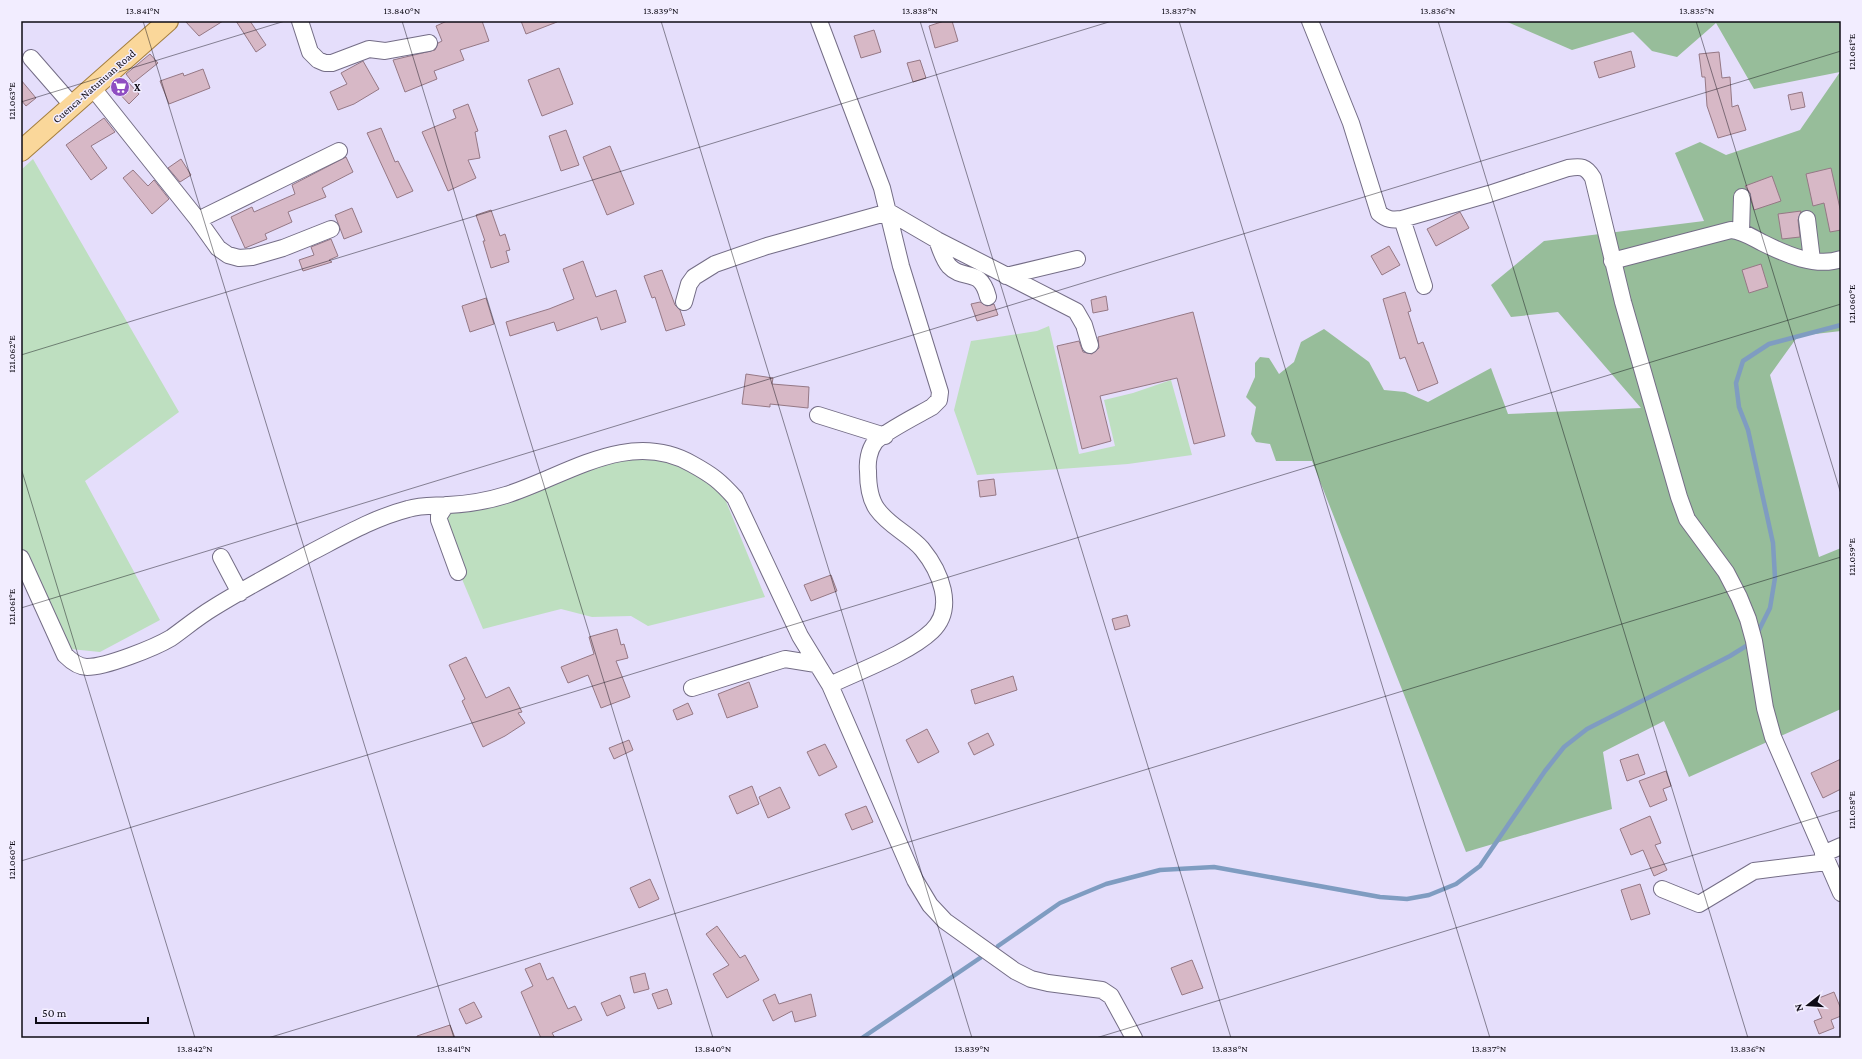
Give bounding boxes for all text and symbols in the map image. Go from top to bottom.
text: 13.841°N [126,5,160,16]
text: 13.840°N [384,5,421,16]
text: 13.839°N [643,5,679,16]
text: 13.838°N [902,5,938,16]
text: 13.837°N [1162,5,1197,16]
text: 13.836°N [1421,5,1456,16]
text: 13.835°N [1680,5,1715,16]
text: 121.061°E [1846,33,1857,70]
street label: Cuenca-Natunuan Road [50,47,138,125]
supermarket icon: X [109,76,131,98]
place label: X [134,81,141,93]
text: 121.063°E [6,82,17,120]
text: 121.060°E [1846,284,1857,323]
text: 121.062°E [6,335,17,373]
text: 121.059°E [1846,538,1857,576]
text: 121.061°E [6,588,17,625]
text: 121.058°E [1846,790,1857,829]
text: 121.060°E [6,840,17,879]
north arrow [1788,985,1828,1025]
scale bar [36,999,148,1025]
text: N [1791,1002,1805,1013]
text: 50 m [42,1006,67,1020]
text: 13.842°N [177,1043,213,1054]
text: 13.841°N [437,1043,471,1054]
text: 13.840°N [695,1043,732,1054]
text: 13.839°N [954,1043,990,1054]
text: 13.838°N [1212,1043,1248,1054]
text: 13.837°N [1472,1043,1507,1054]
text: 13.836°N [1731,1043,1766,1054]

